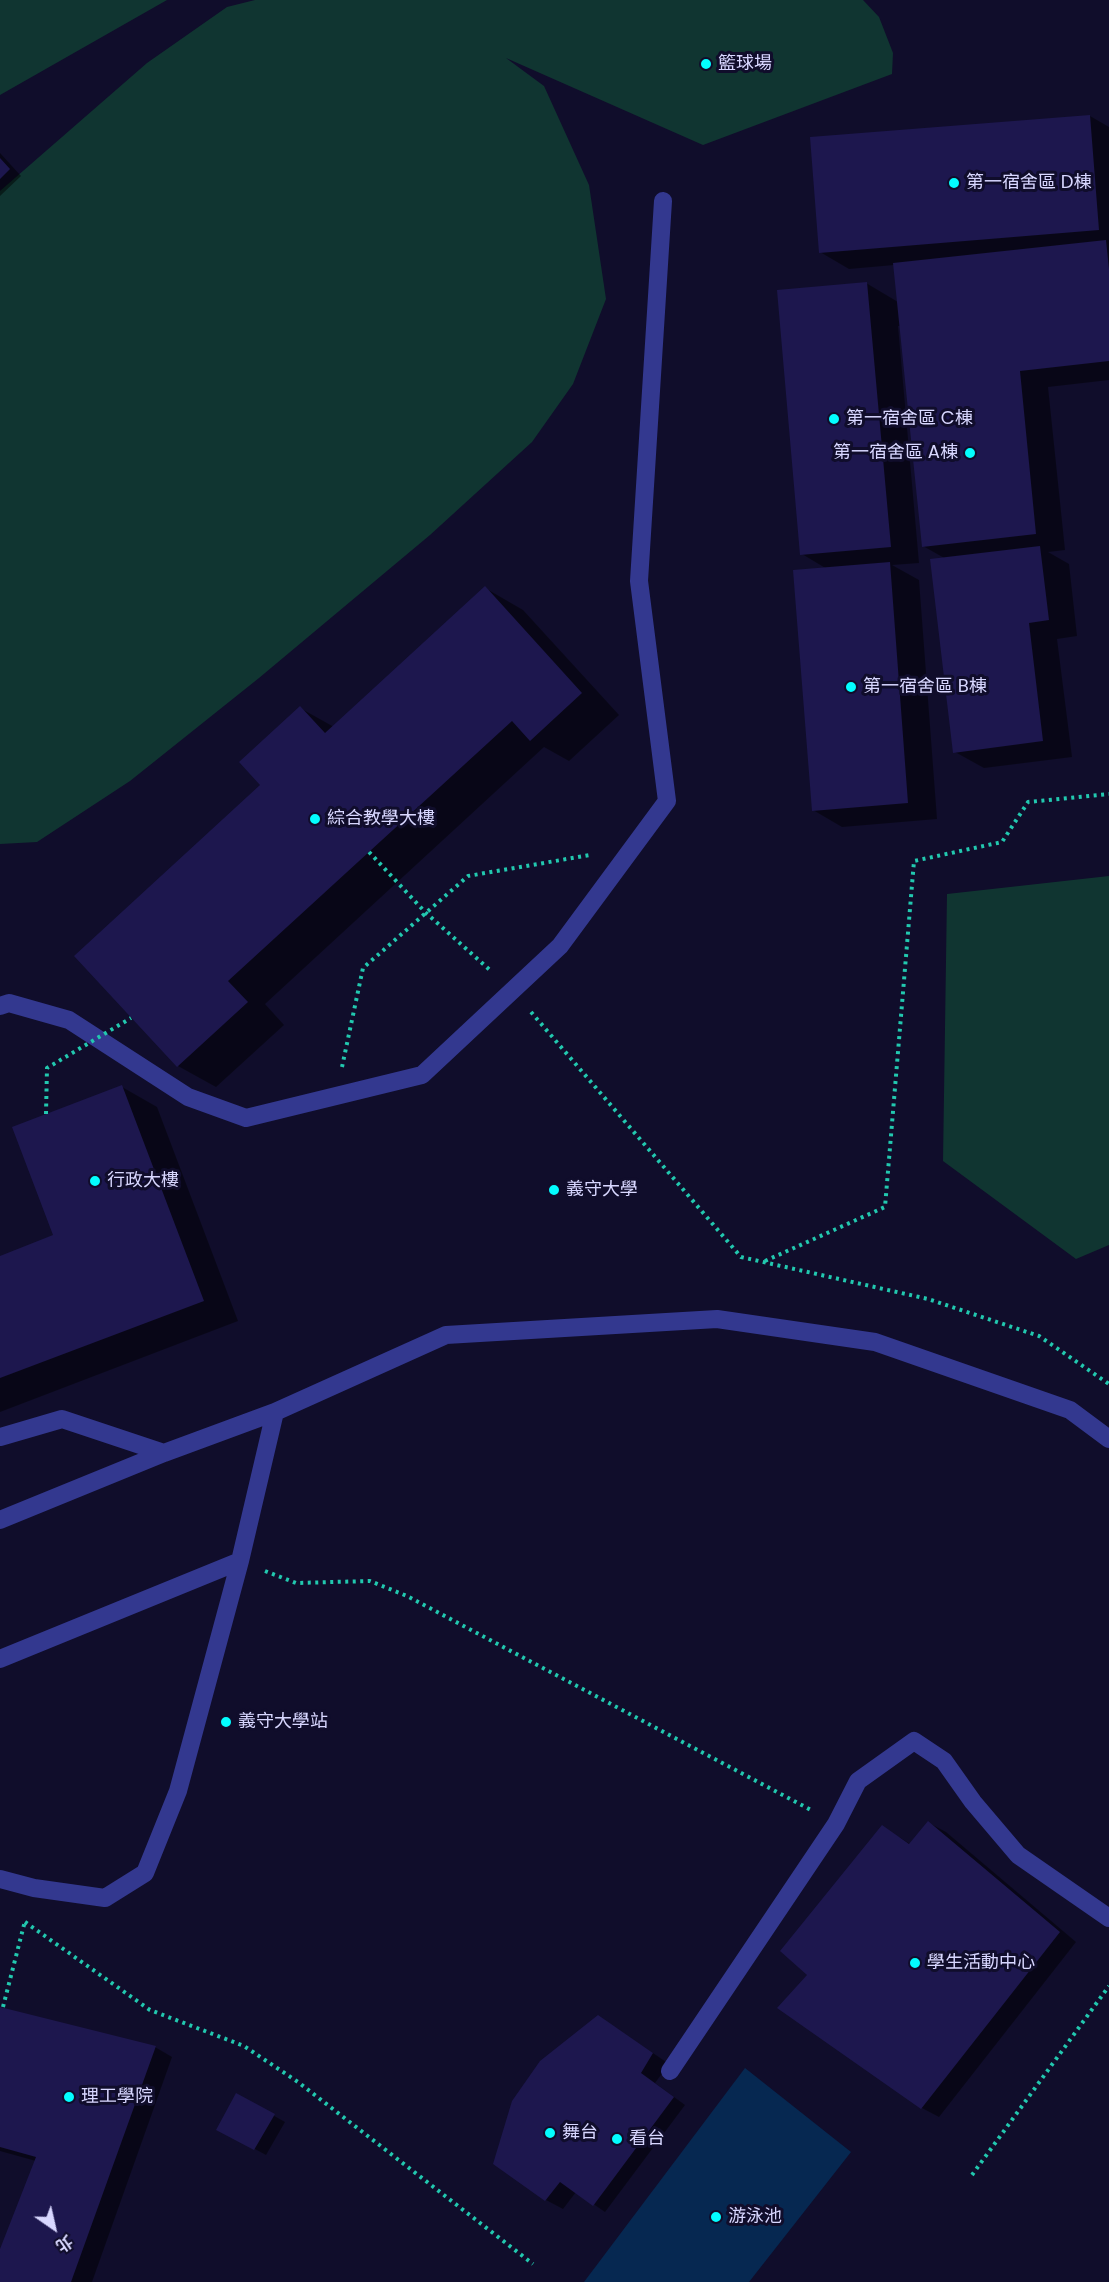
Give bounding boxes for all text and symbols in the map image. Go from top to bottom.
place label: 籃球場 [718,53,772,75]
marker: 籃球場 [699,57,713,71]
place label: 第一宿舍區 D棟 [966,172,1092,194]
marker: 第一宿舍區 D棟 [947,176,961,190]
place label: 第一宿舍區 C棟 [846,408,973,430]
marker: 第一宿舍區 C棟 [827,412,841,426]
place label: 第一宿舍區 A棟 [833,442,958,464]
marker: 第一宿舍區 A棟 [963,446,977,460]
place label: 第一宿舍區 B棟 [863,676,987,698]
marker: 第一宿舍區 B棟 [844,680,858,694]
place label: 綜合教學大樓 [327,808,435,830]
marker: 綜合教學大樓 [308,812,322,826]
place label: 行政大樓 [107,1170,179,1192]
marker: 行政大樓 [88,1174,102,1188]
place label: 義守大學 [566,1179,638,1201]
marker: 義守大學 [547,1183,561,1197]
place label: 義守大學站 [238,1711,328,1733]
marker: 義守大學站 [219,1715,233,1729]
place label: 學生活動中心 [927,1952,1035,1974]
marker: 學生活動中心 [908,1956,922,1970]
place label: 理工學院 [81,2086,153,2108]
marker: 理工學院 [62,2090,76,2104]
place label: 舞台 [562,2122,598,2144]
marker: 舞台 [543,2126,557,2140]
place label: 看台 [629,2128,665,2150]
marker: 看台 [610,2132,624,2146]
north arrow [24,2198,84,2258]
place label: 游泳池 [728,2206,782,2228]
marker: 游泳池 [709,2210,723,2224]
text: 北 [51,2229,77,2257]

